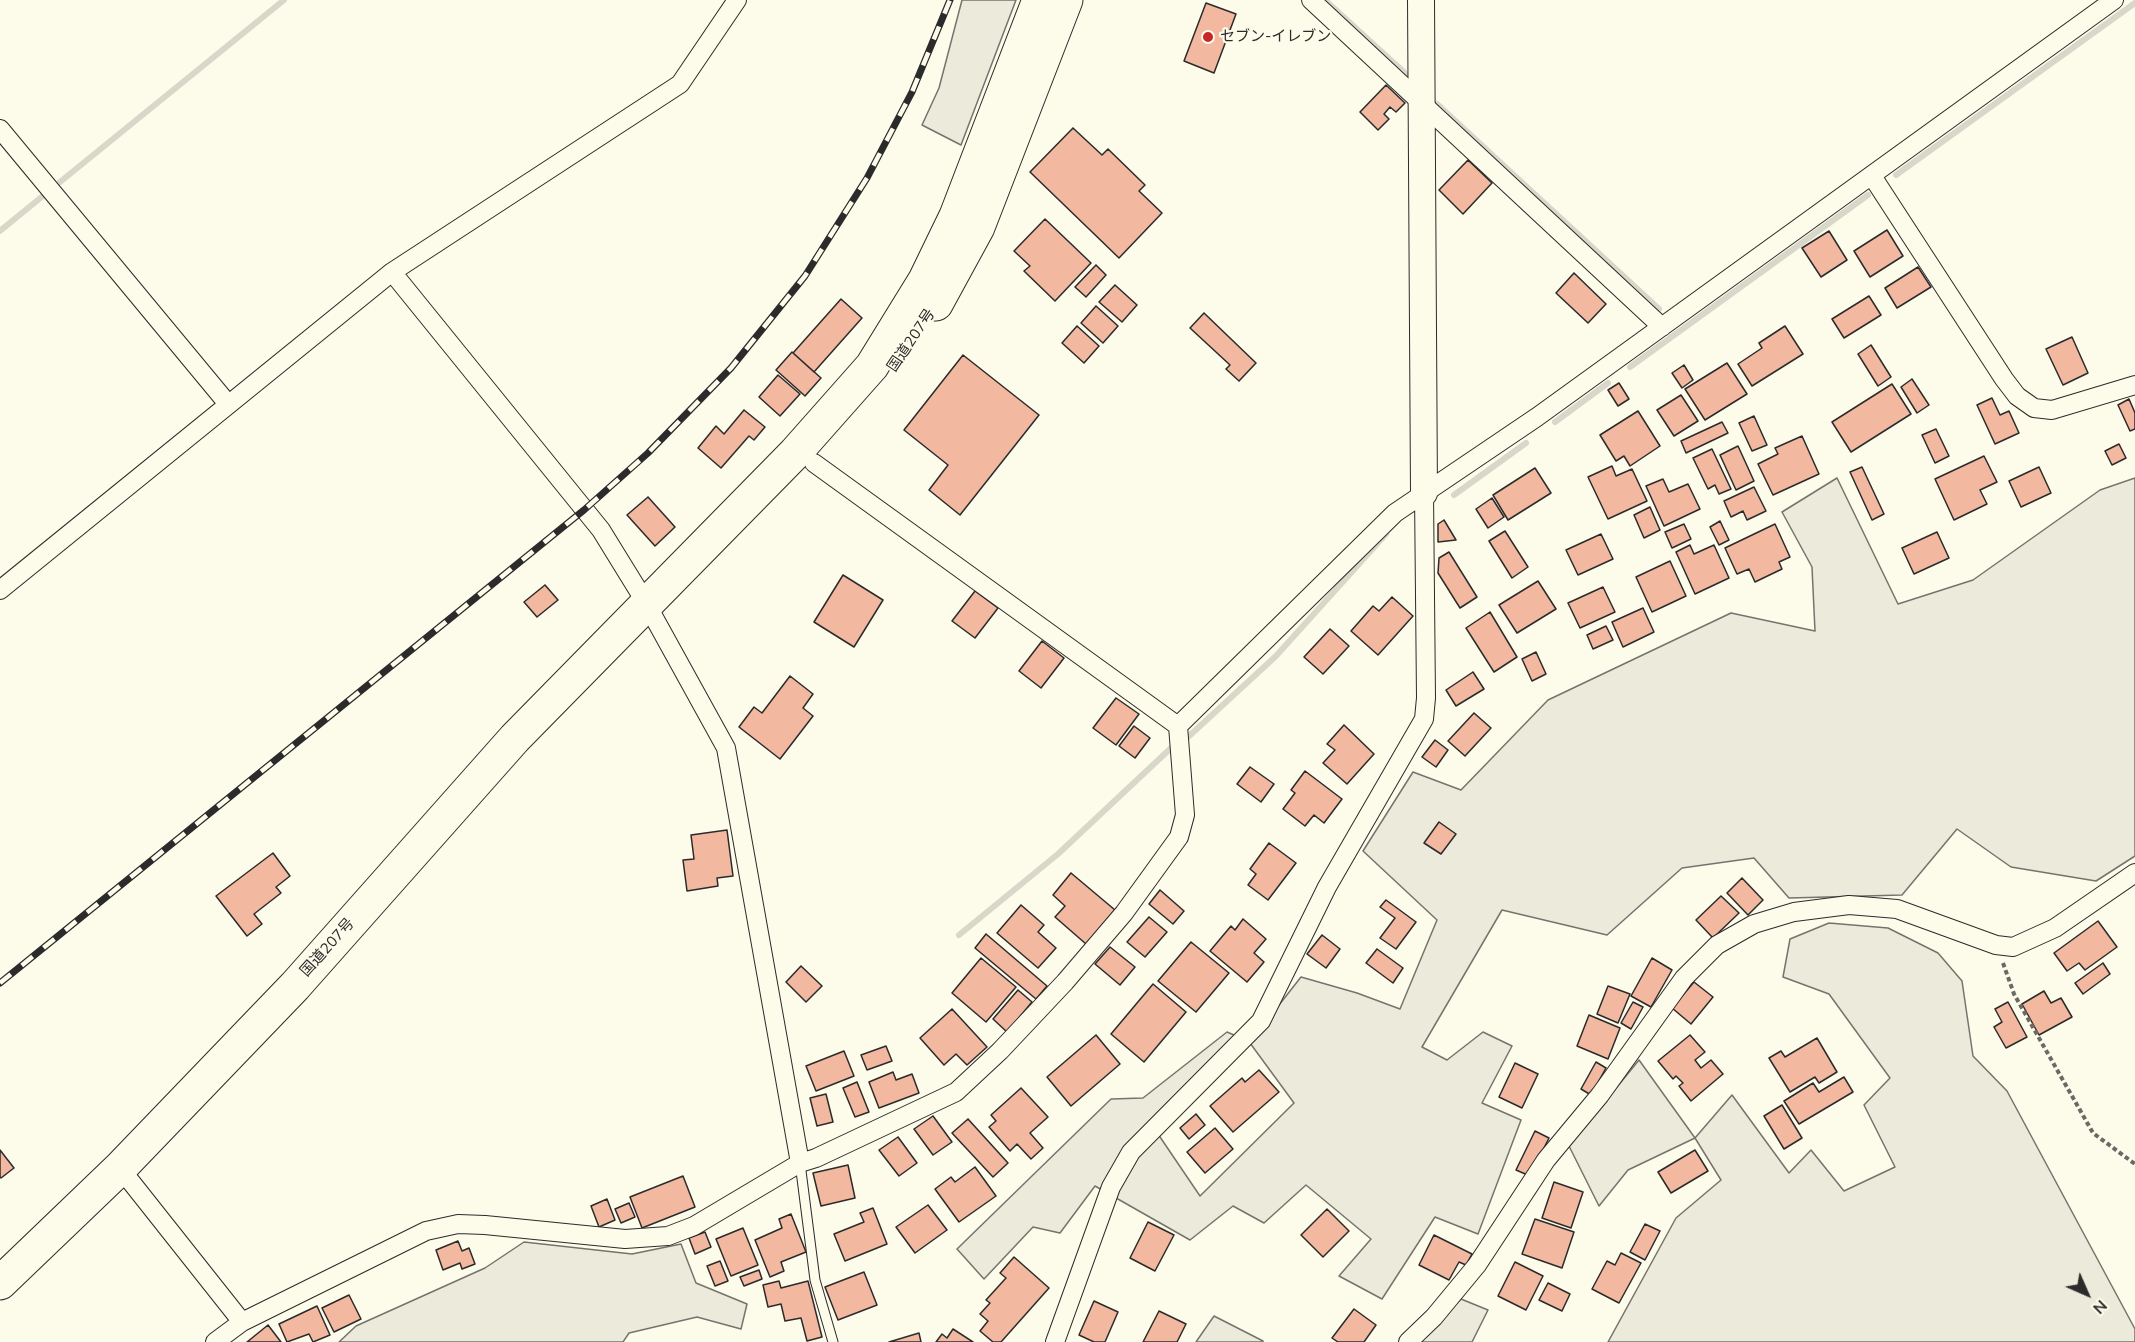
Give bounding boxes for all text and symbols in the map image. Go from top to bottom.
place label: セブン-イレブン [1220,28,1331,46]
marker: セブン-イレブン [1201,30,1215,44]
street label: 国道207号 [884,306,940,376]
street label: 国道207号 [297,915,359,981]
north arrow [2057,1264,2117,1324]
text: N [2088,1295,2112,1319]

